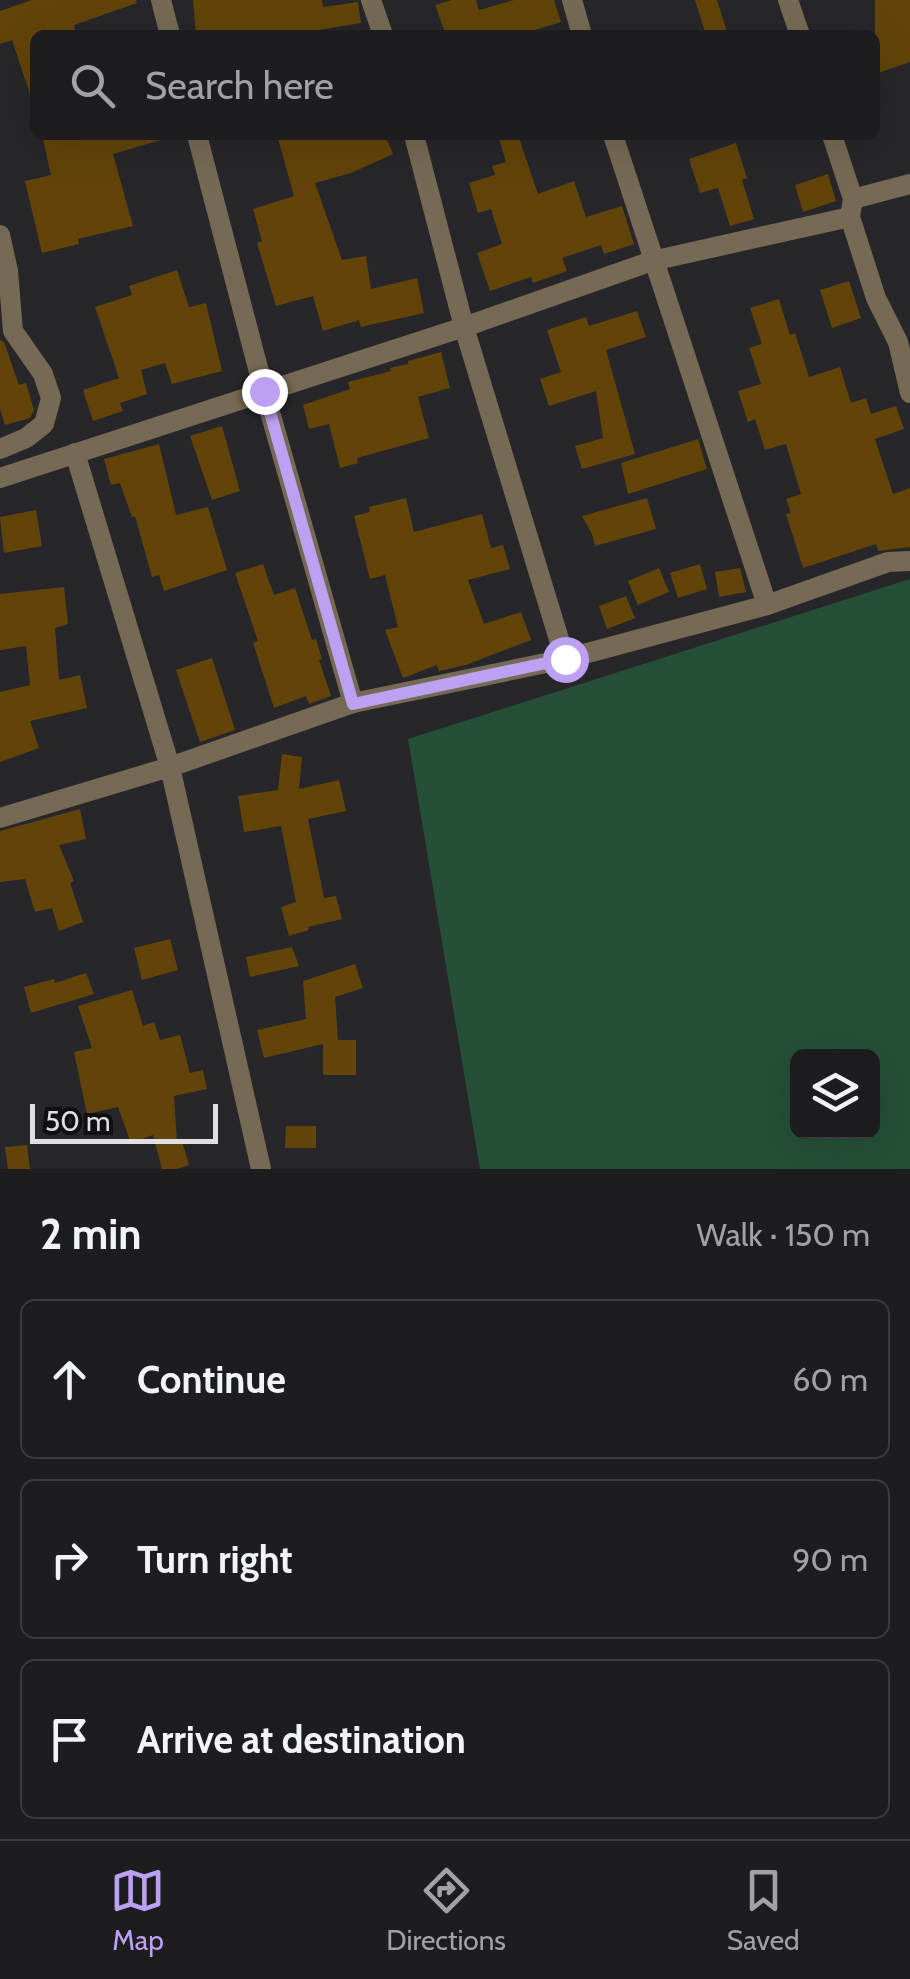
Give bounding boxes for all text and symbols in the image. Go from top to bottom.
search box [30,30,880,140]
icon: search [65,58,120,113]
text: Search here [145,62,334,109]
route end [242,369,288,415]
route start [543,637,589,683]
map controls [790,1049,880,1139]
button: layers [790,1049,880,1139]
scale bar [30,1099,218,1144]
text: 50 m [45,1104,111,1138]
text: 2 min [40,1208,141,1260]
text: Walk · 150 m [696,1215,870,1254]
icon: ahead [42,1352,97,1407]
text: Continue [137,1356,286,1403]
text: 60 m [792,1360,868,1399]
icon: right [42,1532,97,1587]
text: Turn right [137,1536,293,1583]
text: 90 m [792,1540,868,1579]
icon: arrive [42,1712,97,1767]
text: Arrive at destination [137,1716,466,1763]
tab: Map [110,1863,165,1957]
tab: Directions [386,1863,506,1957]
tab: Saved [727,1863,800,1957]

